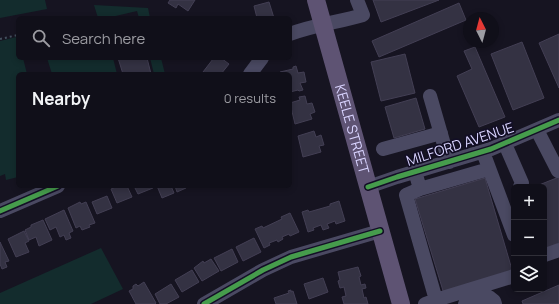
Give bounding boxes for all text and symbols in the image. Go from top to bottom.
north arrow [463,12,499,48]
search box [16,16,292,60]
icon: search [30,27,52,49]
text: Search here [62,28,145,49]
street label: KEELE STREET [331,82,374,177]
text: Nearby [32,87,90,110]
text: 0 results [224,89,276,107]
street label: MILFORD AVENUE [404,117,516,170]
map controls [511,184,547,292]
button: + [511,184,547,220]
button: − [511,220,547,256]
button: layers [511,256,547,292]

